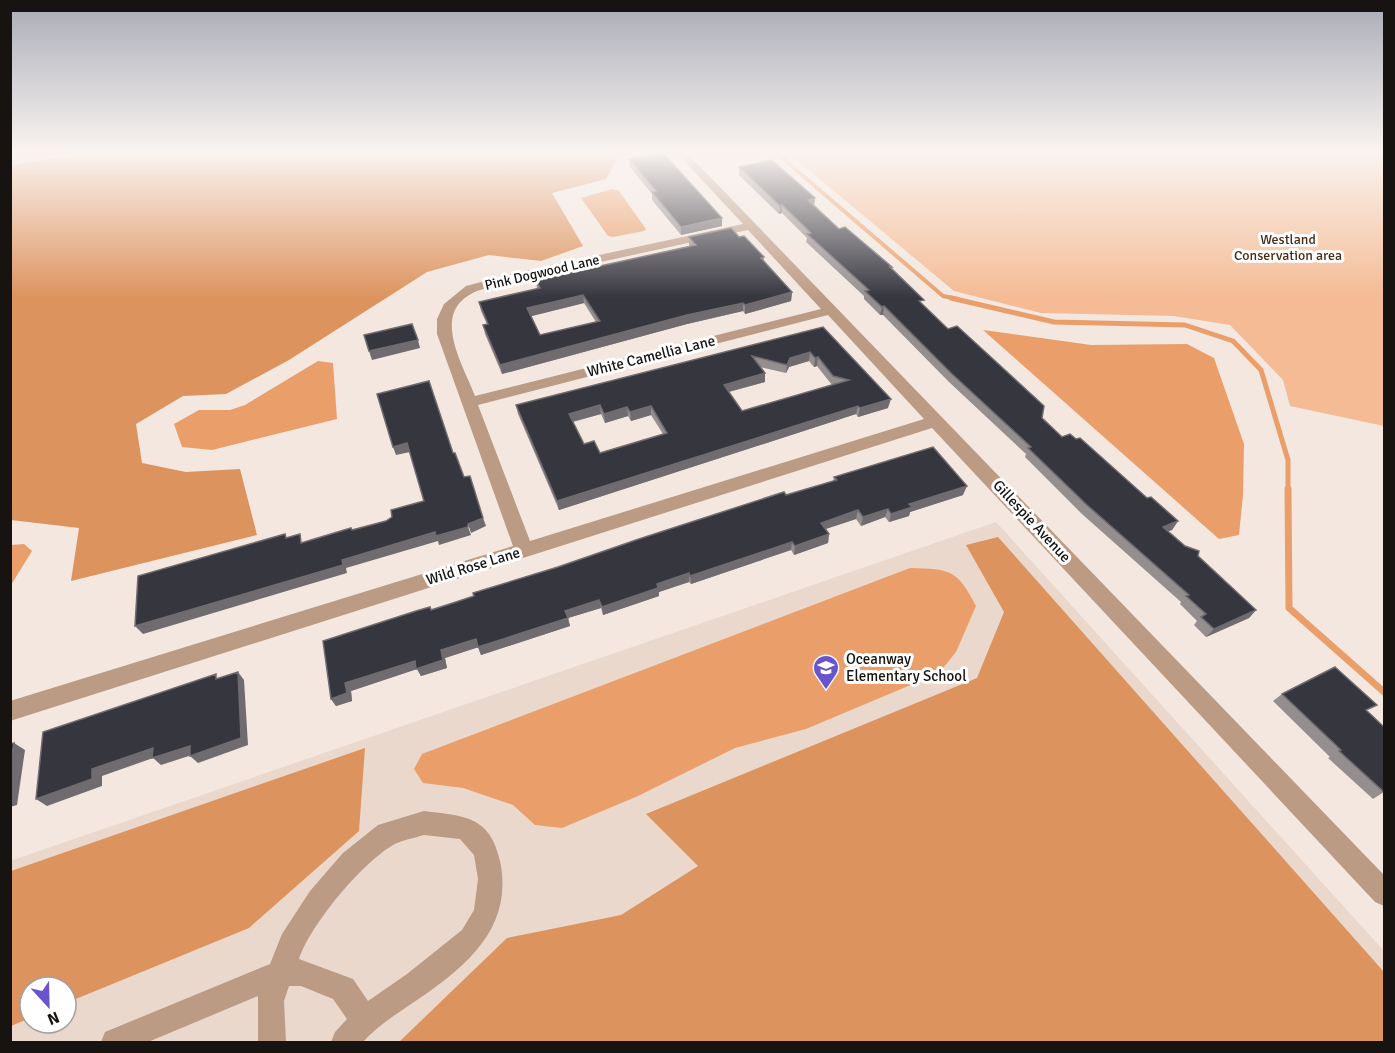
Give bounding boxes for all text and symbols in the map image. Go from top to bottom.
park label: Westland Conservation area [1234,231,1342,264]
street label: Pink Dogwood Lane [483,251,601,294]
street label: White Camellia Lane [585,331,717,381]
street label: Gillespie Avenue [989,476,1075,566]
street label: Wild Rose Lane [424,543,522,589]
place label: Oceanway Elementary School [846,650,967,685]
school or university icon: Oceanway Elementary School [811,653,841,691]
north arrow [18,975,78,1035]
text: N [44,1007,62,1029]

